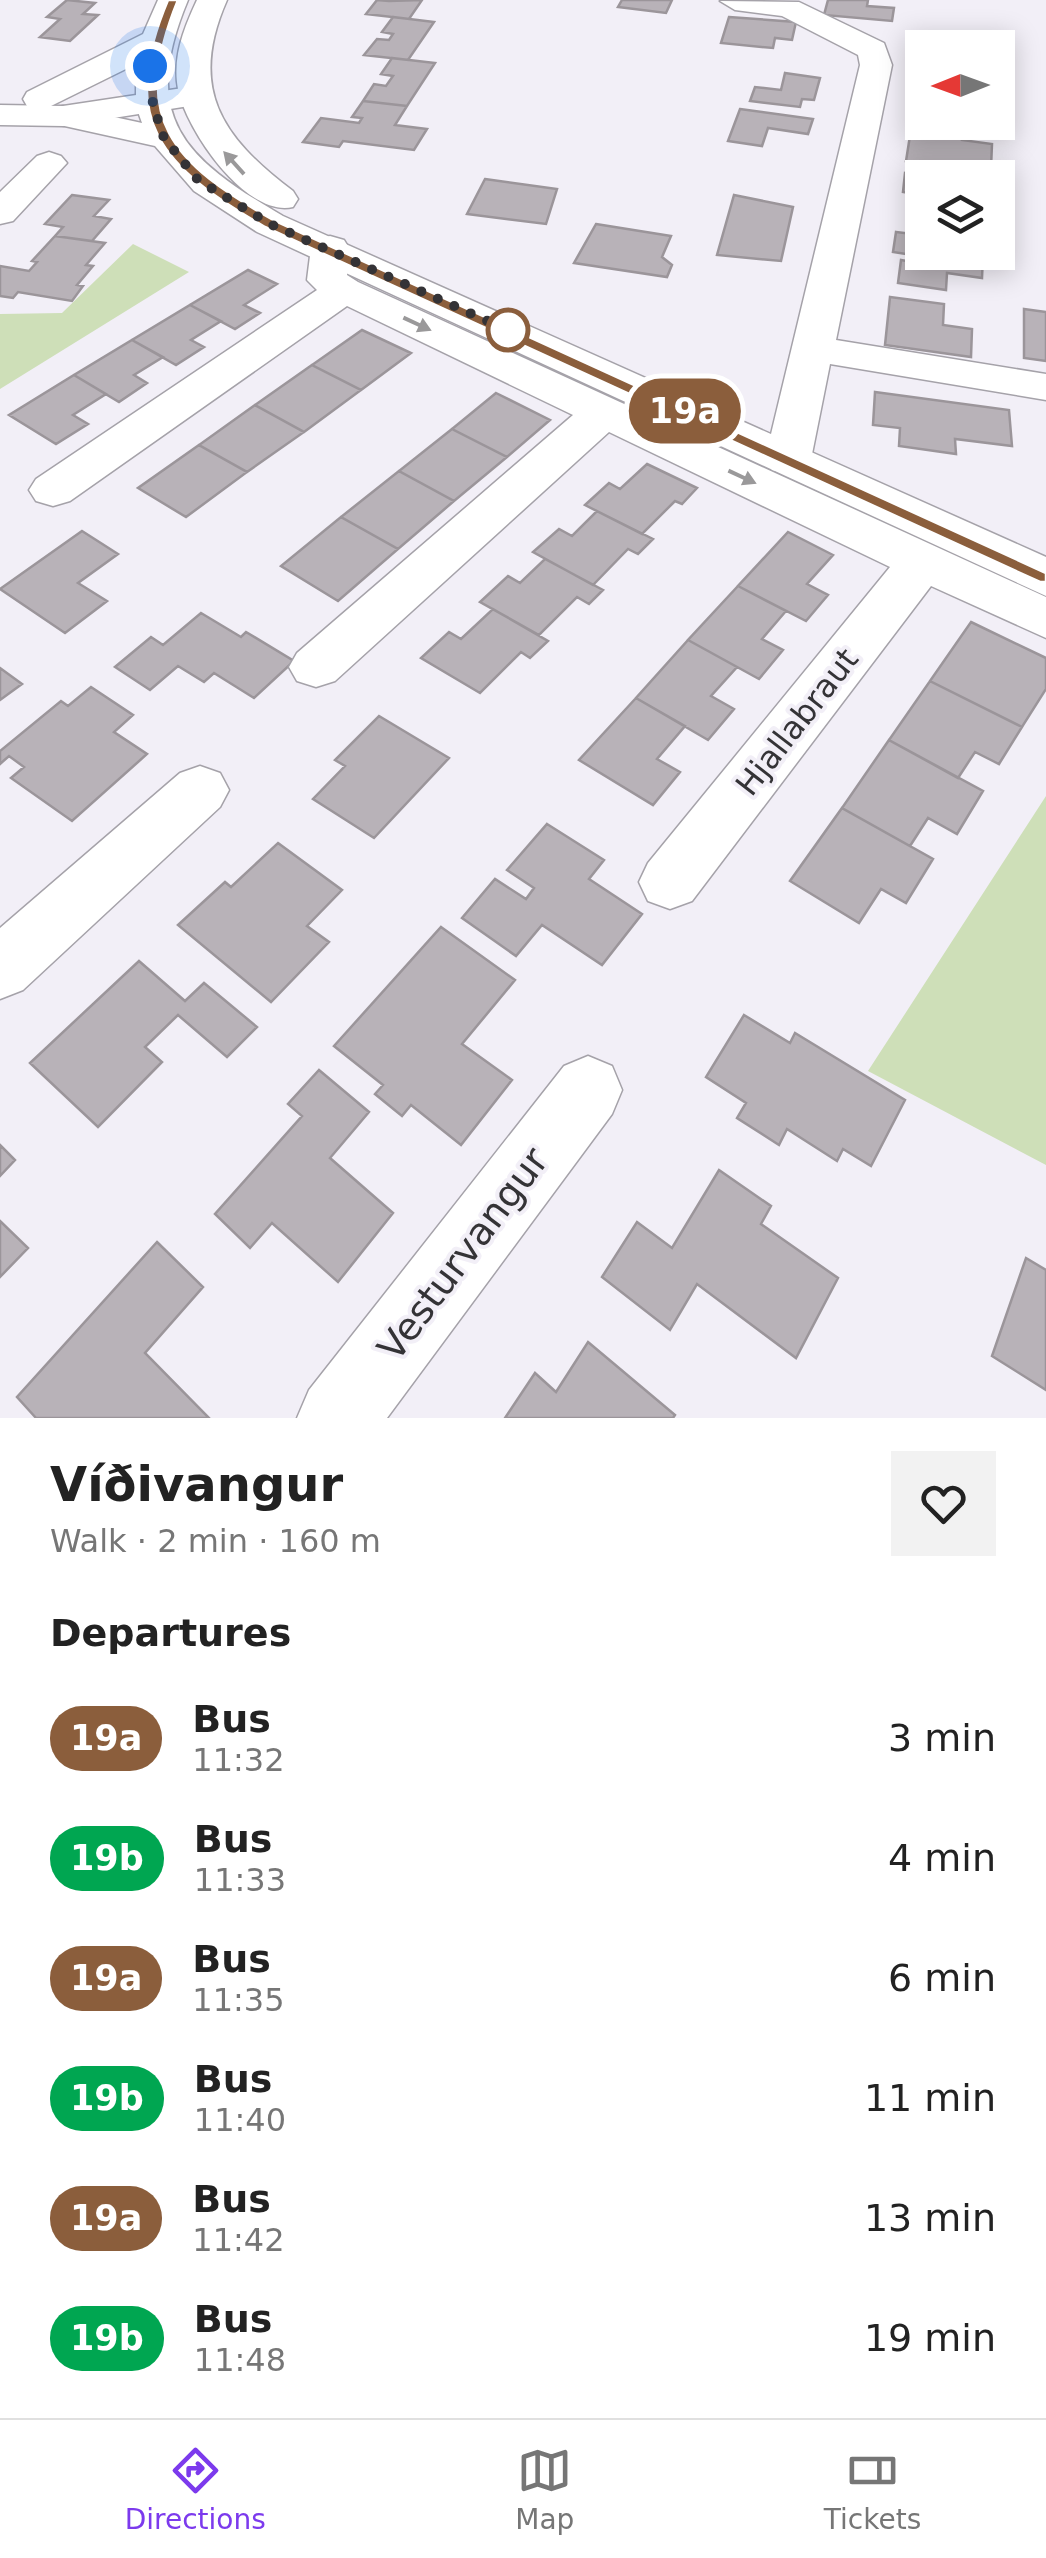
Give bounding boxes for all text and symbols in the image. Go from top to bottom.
north arrow [905,30,1015,140]
map controls [905,30,1015,270]
your location [125,41,175,91]
one-way arrow [223,151,246,175]
button: layers [905,160,1015,270]
unlabelled marker [487,309,529,351]
one-way arrow [403,315,432,332]
line badge: 19a [628,378,742,444]
text: 19a [649,391,721,431]
one-way arrow [728,469,757,486]
street label: Hjallabraut [728,641,866,803]
street label: Vesturvangur [369,1139,557,1369]
button: heart [891,1451,996,1556]
text: Víðivangur [50,1456,343,1512]
text: Walk · 2 min · 160 m [50,1522,381,1560]
text: Departures [50,1611,291,1655]
text: Bus [192,1697,271,1741]
text: 3 min [888,1716,996,1760]
text: 19a [70,1718,142,1758]
text: 11:32 [192,1741,285,1779]
text: Bus [194,1817,272,1861]
text: 4 min [888,1836,996,1880]
text: 19b [70,1838,144,1878]
text: 11:33 [194,1861,286,1899]
text: Bus [192,1937,271,1981]
text: 6 min [888,1956,996,2000]
text: 19a [70,1958,142,1998]
text: 11:35 [192,1981,285,2019]
text: Bus [194,2057,272,2101]
text: 11 min [864,2076,996,2120]
text: 19b [70,2078,144,2118]
text: 11:40 [194,2101,286,2139]
text: Bus [192,2177,271,2221]
text: 13 min [864,2196,996,2240]
text: 19a [70,2198,142,2238]
text: 11:42 [192,2221,285,2259]
text: Bus [194,2297,272,2341]
text: 19 min [864,2316,996,2360]
text: 19b [70,2318,144,2358]
text: 11:48 [194,2341,286,2379]
tab: Directions [125,2443,266,2536]
tab: Map [515,2443,574,2536]
tab: Tickets [824,2443,921,2536]

